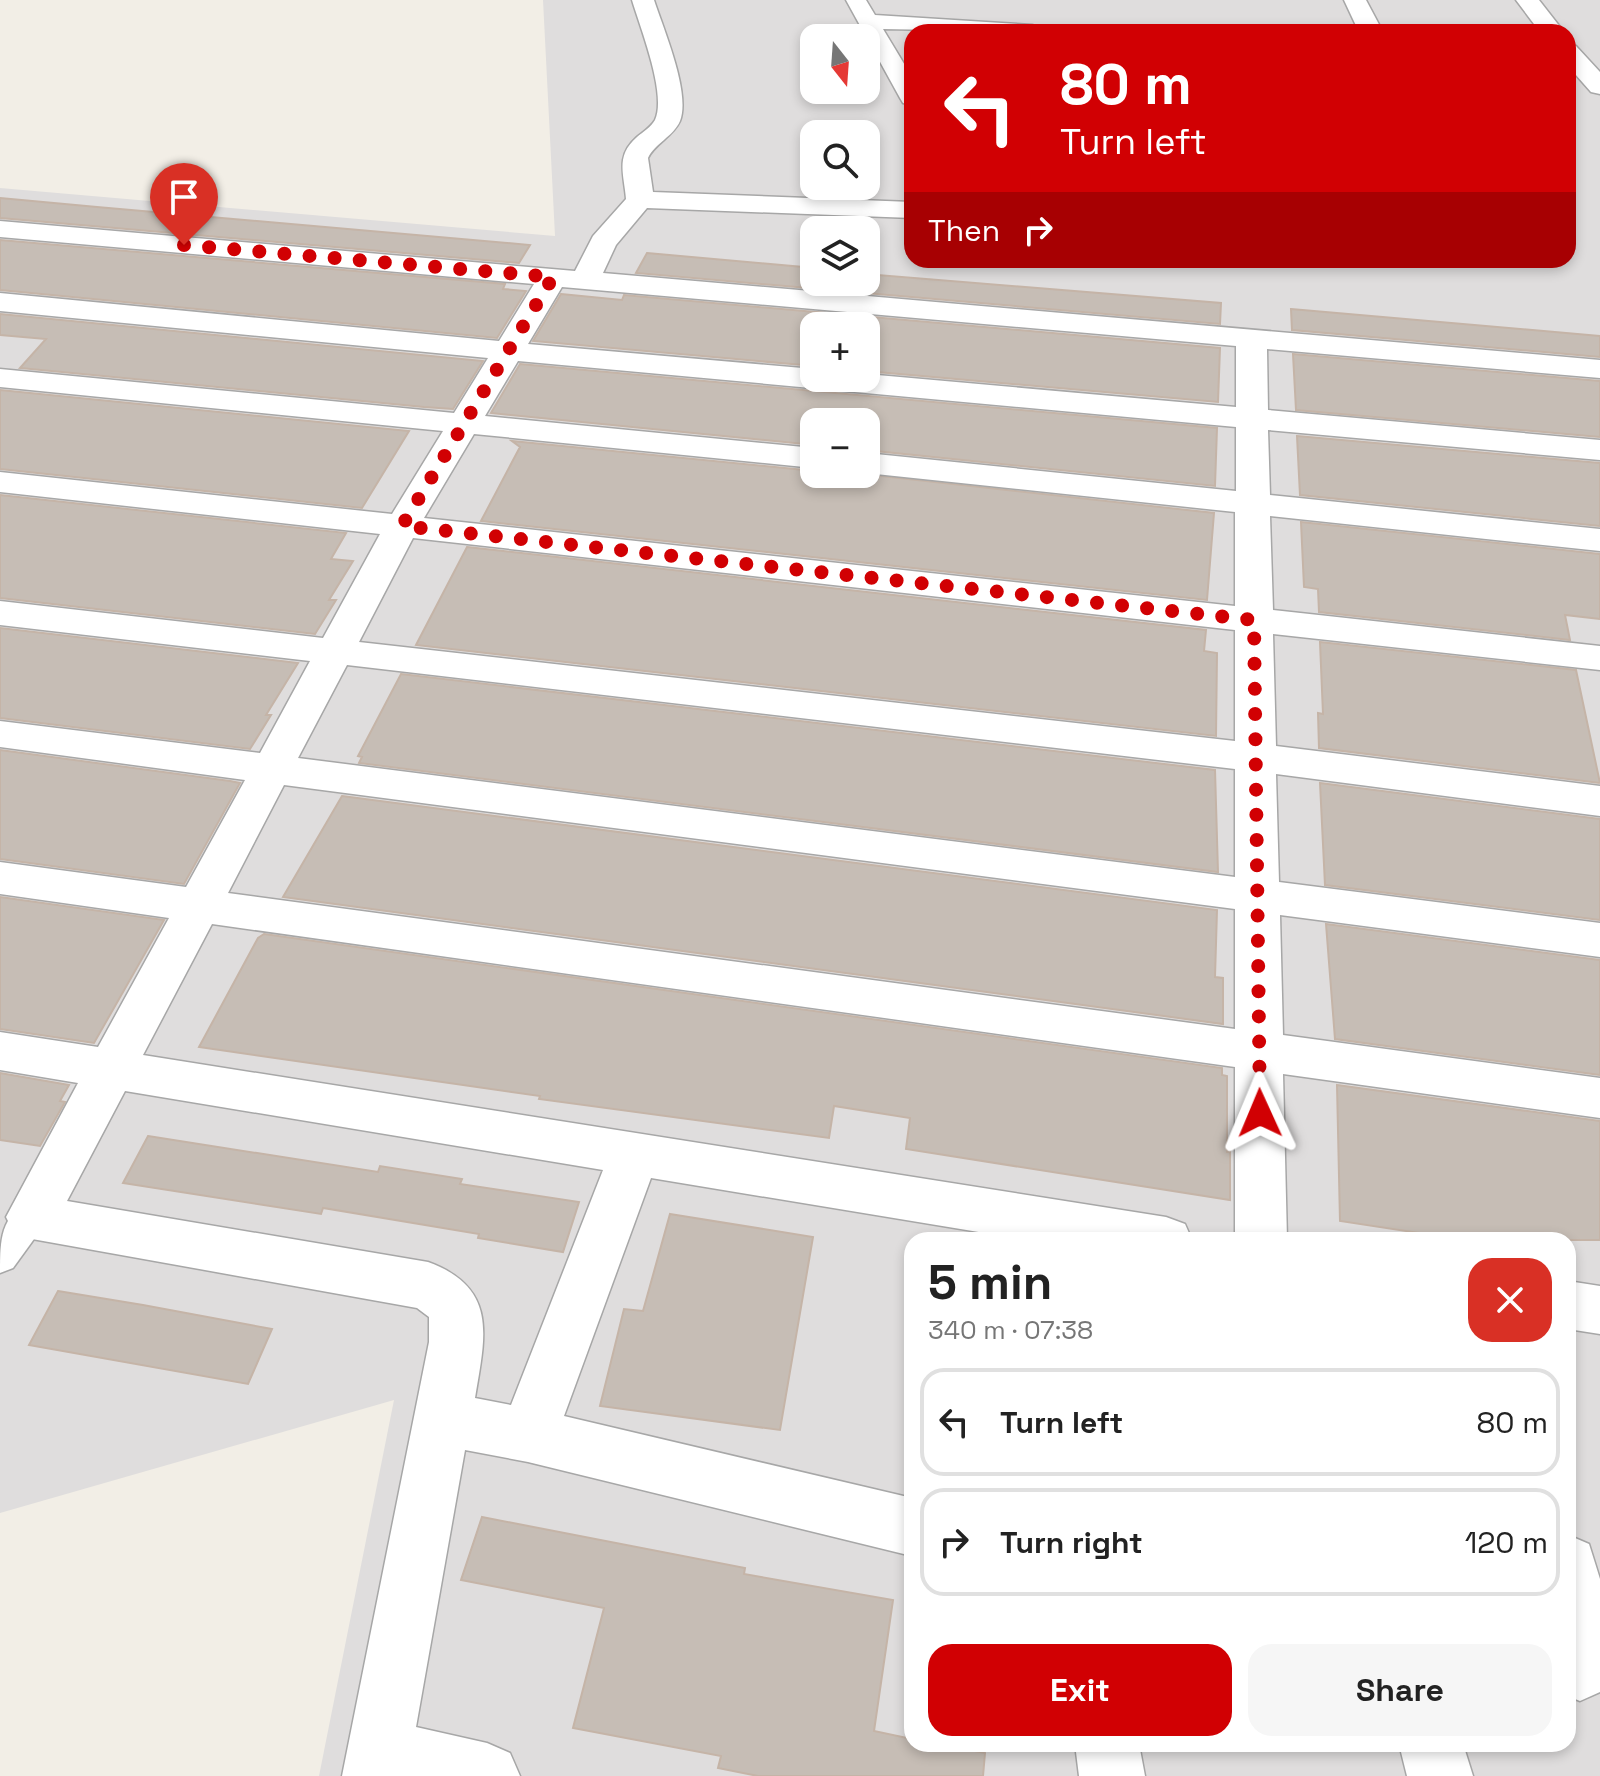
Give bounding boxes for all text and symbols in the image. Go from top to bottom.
north arrow [800,24,880,104]
map controls [800,24,880,488]
text: 80 m [1060,49,1192,120]
icon: left [928,56,1032,160]
text: Turn left [1060,119,1207,165]
button: search [800,120,880,200]
pin [150,163,218,245]
icon: arrive [162,175,206,219]
icon: right [1016,208,1060,252]
text: Then [928,211,1000,250]
button: layers [800,216,880,296]
button: + [800,312,880,392]
button: − [800,408,880,488]
position arrow [1218,1071,1302,1155]
text: 5 min [928,1252,1052,1313]
button: close [1468,1258,1552,1342]
text: 340 m · 07:38 [928,1313,1093,1347]
icon: left [932,1400,976,1444]
text: Turn left [1000,1403,1123,1442]
text: 80 m [1477,1403,1548,1442]
icon: right [932,1520,976,1564]
text: Turn right [1000,1523,1143,1562]
text: 120 m [1465,1523,1548,1562]
button: Exit [928,1644,1232,1736]
button: Share [1248,1644,1552,1736]

